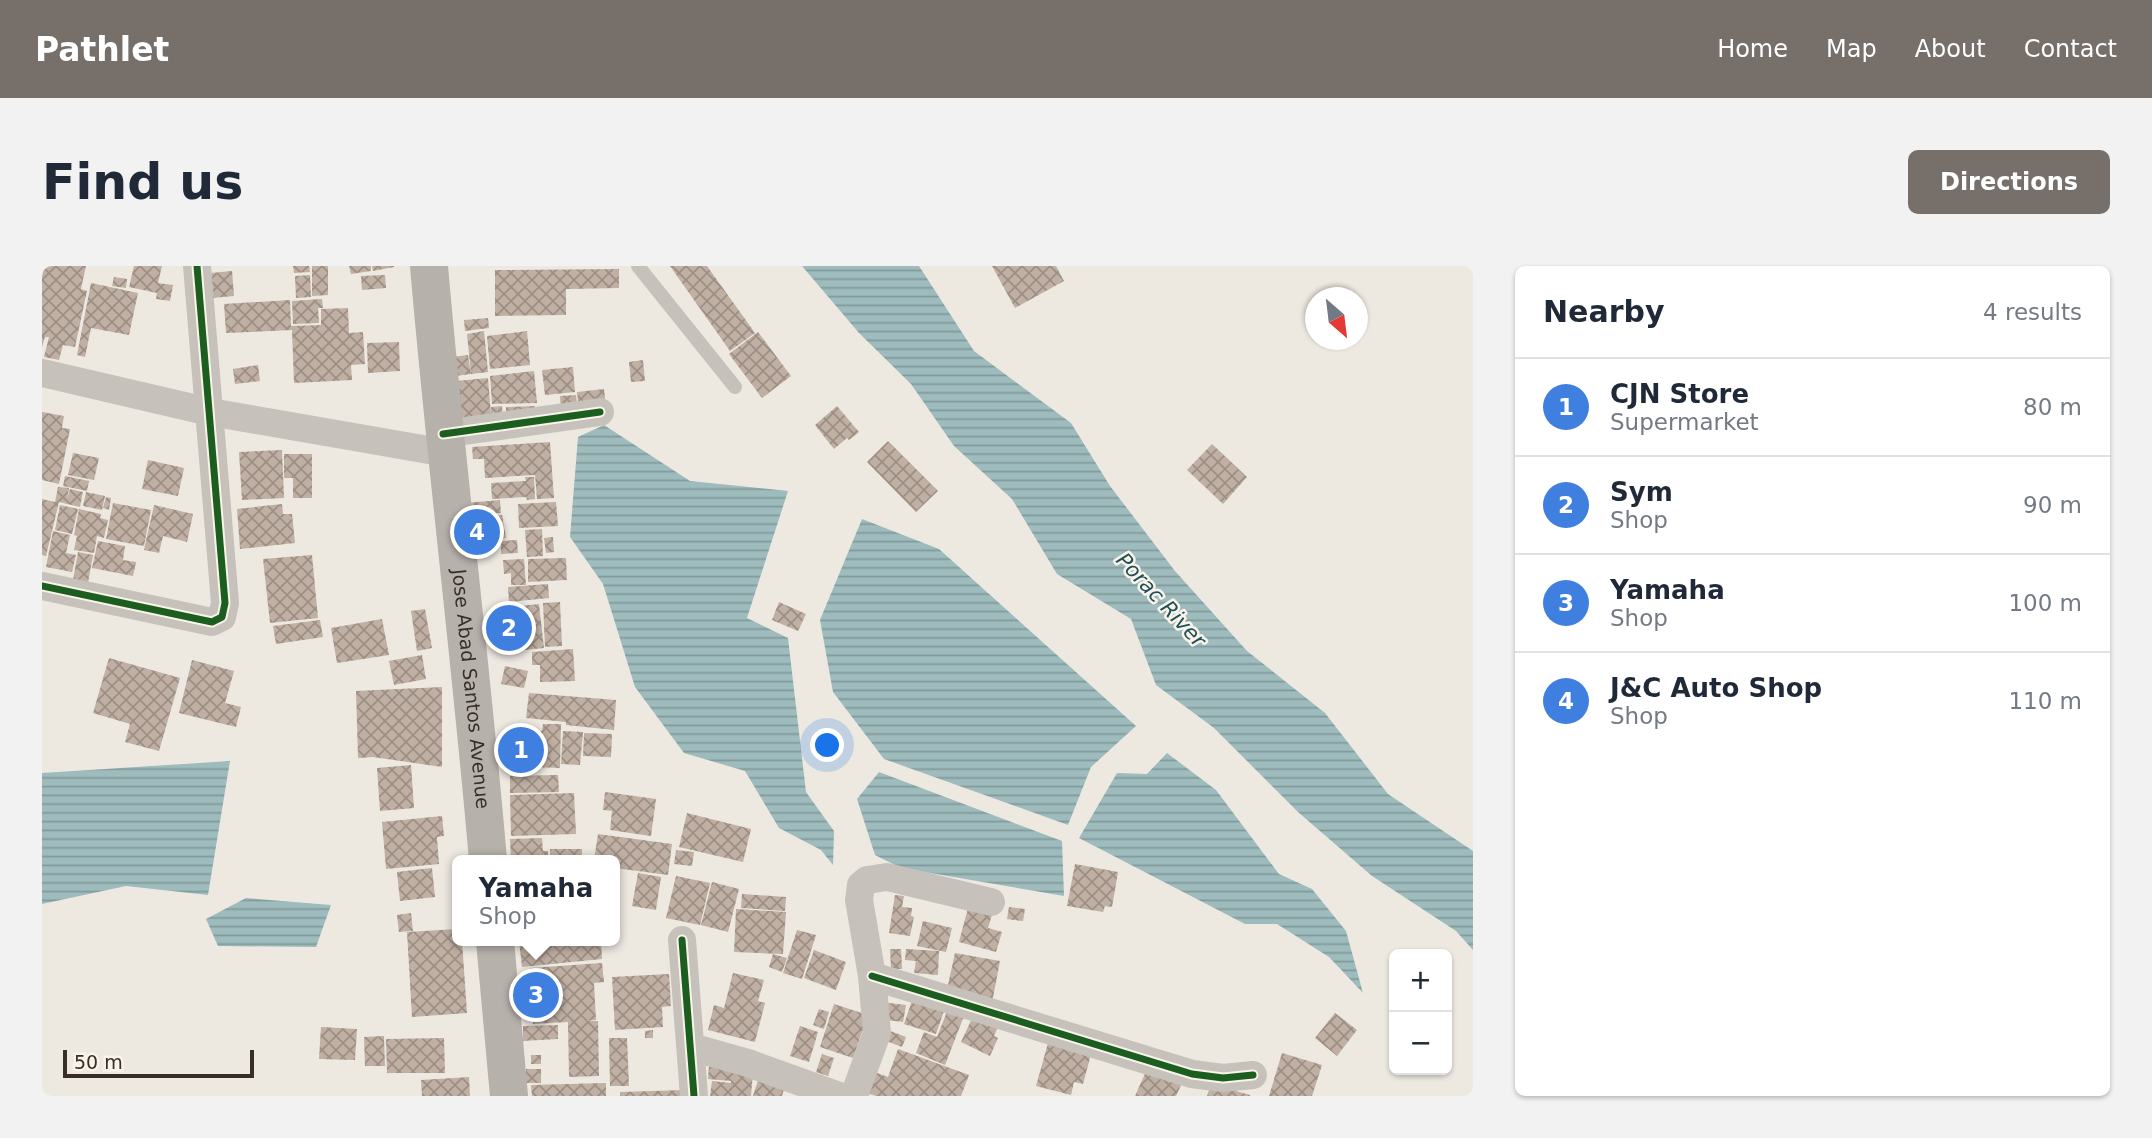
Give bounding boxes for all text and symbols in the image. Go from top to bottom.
text: Pathlet [35,30,169,69]
text: Home [1717,35,1788,63]
text: Map [1826,35,1877,63]
text: About [1915,35,1986,63]
text: Contact [2024,35,2117,63]
button: Directions [1908,150,2110,214]
text: Find us [42,154,243,211]
north arrow [1305,287,1368,350]
text: Nearby [1543,294,1665,329]
text: 4 results [1983,299,2082,325]
text: CJN Store [1610,379,1749,409]
text: 1 [1558,394,1574,420]
text: 80 m [2023,394,2082,420]
text: Supermarket [1610,409,1759,435]
text: Sym [1610,477,1673,507]
text: 2 [1558,492,1574,518]
text: 90 m [2023,492,2082,518]
pin: 4 [454,506,500,558]
text: Shop [1610,507,1668,533]
water label: Porac River [1111,548,1212,653]
street label: Jose Abad Santos Avenue [448,567,494,810]
text: Yamaha [1610,575,1725,605]
text: 3 [1558,590,1574,616]
text: 100 m [2008,590,2082,616]
pin: 2 [486,602,532,654]
text: Shop [1610,605,1668,631]
text: J&C Auto Shop [1610,673,1822,703]
text: 4 [1558,688,1574,714]
text: 110 m [2008,688,2082,714]
text: Shop [1610,703,1668,729]
pin: 1 [498,724,544,776]
your location [810,728,844,762]
popup [452,855,620,946]
text: Yamaha [479,873,593,903]
text: Shop [479,903,537,929]
map controls [1389,949,1452,1075]
button: + [1389,949,1452,1012]
pin: 3 [513,969,559,1021]
button: − [1389,1012,1452,1075]
scale bar [63,1047,254,1079]
text: 50 m [74,1051,123,1073]

